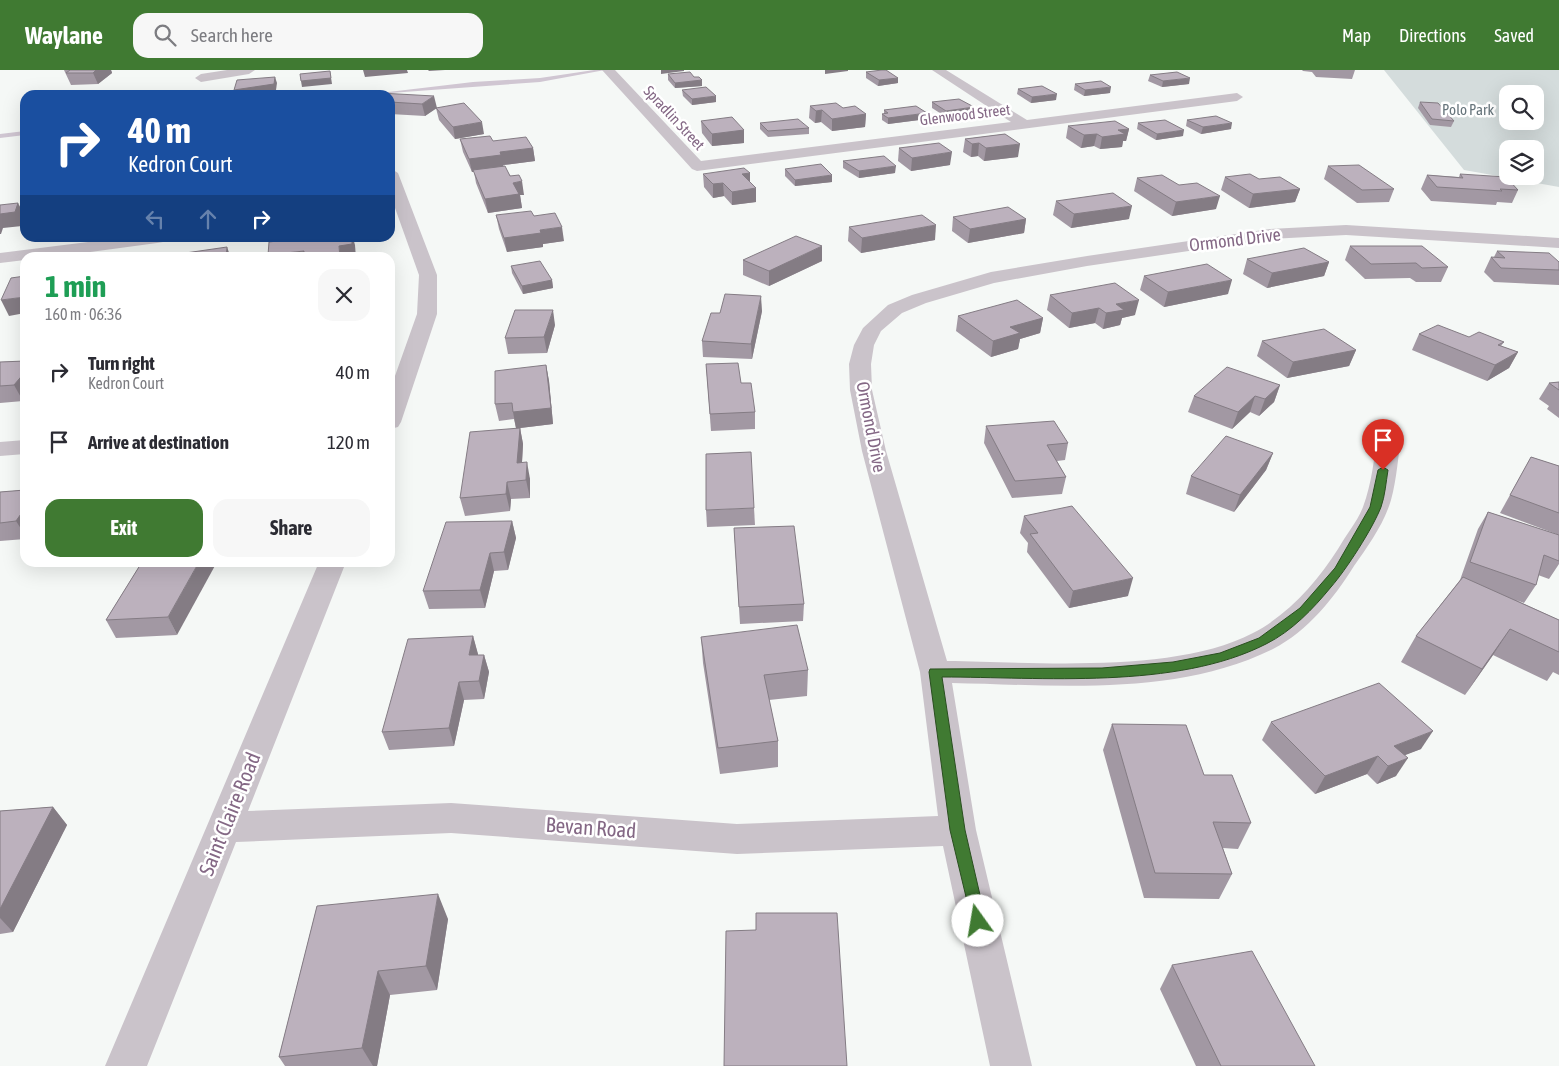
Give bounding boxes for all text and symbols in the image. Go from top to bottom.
search box [133,13,483,58]
icon: search [151,21,179,49]
text: Waylane [25,22,103,49]
text: Search here [191,24,273,46]
text: Map [1342,25,1371,46]
text: Directions [1399,25,1466,46]
text: Saved [1494,25,1534,46]
street label: Spradlin Street [640,82,708,153]
map controls [1499,85,1544,185]
button: search [1499,85,1544,130]
street label: Glenwood Street [919,101,1011,128]
park label: Polo Park [1442,101,1495,118]
icon: right [45,110,110,175]
text: 40 m [128,110,191,150]
button: layers [1499,140,1544,185]
text: Kedron Court [128,151,233,177]
icon: left [141,205,169,233]
icon: ahead [194,205,222,233]
icon: right [247,205,275,233]
street label: Ormond Drive [1188,223,1282,256]
text: 1 min [45,269,106,303]
button: close [318,269,370,321]
text: 160 m · 06:36 [45,305,122,323]
text: Turn right [88,352,155,374]
icon: right [45,358,73,386]
text: 40 m [336,361,370,383]
text: Kedron Court [88,374,164,392]
street label: Ormond Drive [852,380,891,474]
pin [1362,419,1404,470]
icon: arrive [1369,426,1397,454]
icon: arrive [45,428,73,456]
text: Arrive at destination [88,431,229,453]
text: 120 m [327,431,370,453]
button: Exit [45,499,203,557]
button: Share [213,499,370,557]
street label: Saint Claire Road [193,748,265,879]
street label: Bevan Road [545,812,637,842]
position arrow [951,894,1003,946]

